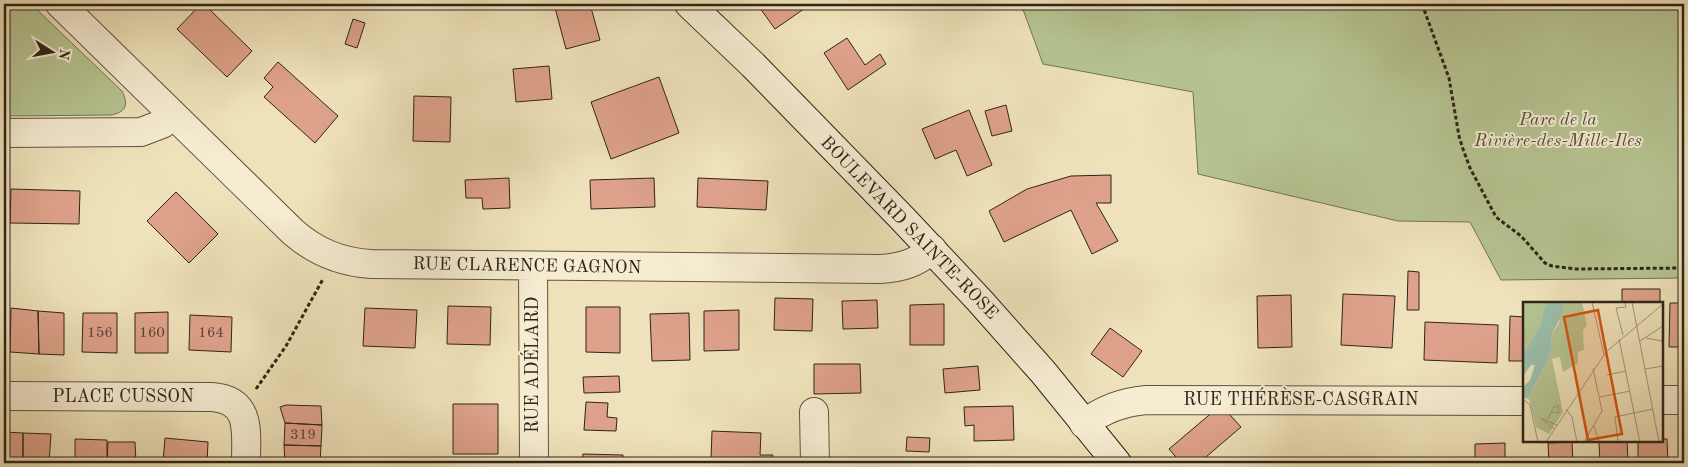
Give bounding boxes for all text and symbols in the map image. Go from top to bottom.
north arrow [28,28,78,78]
text: N [56,48,72,61]
park label: Parc de la Rivière-des-Mille-Iles [1473,111,1642,150]
street label: BOULEVARD SAINTE-ROSE [817,133,1001,323]
street label: RUE CLARENCE GAGNON [412,255,642,277]
street label: RUE ADÉLARD [520,297,542,433]
inset map [1523,302,1663,442]
house number: 156 [87,326,113,341]
house number: 160 [139,326,165,341]
house number: 164 [198,326,224,341]
street label: RUE THÉRÈSE-CASGRAIN [1183,387,1419,409]
street label: PLACE CUSSON [52,388,194,406]
house number: 319 [290,428,316,443]

